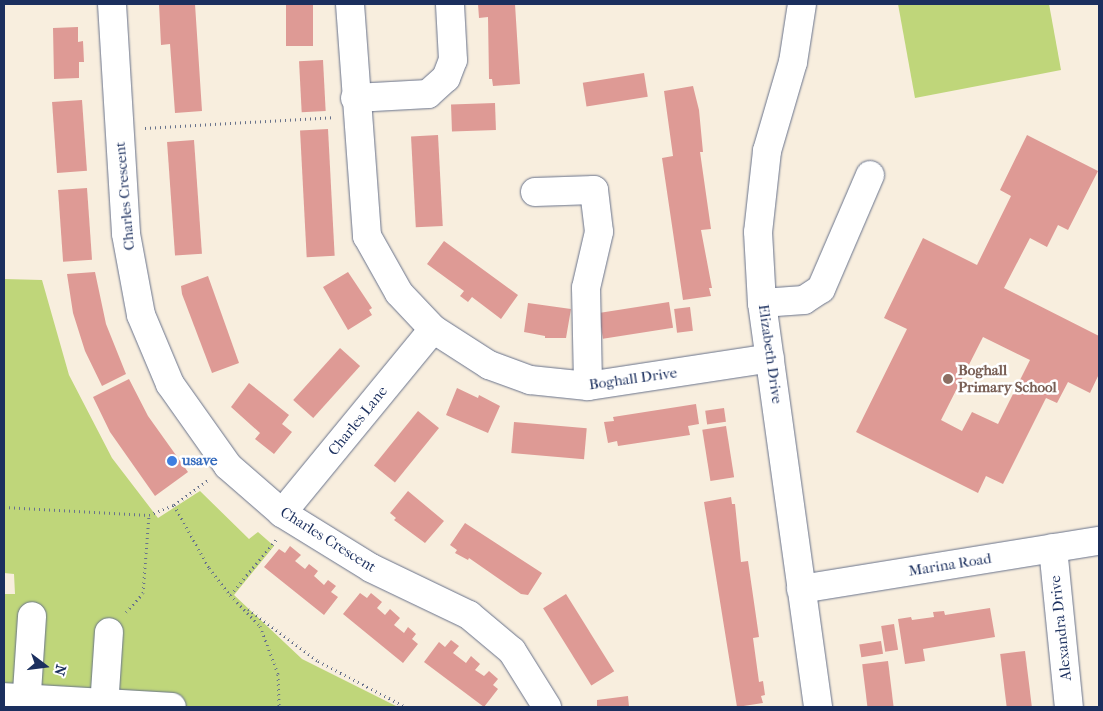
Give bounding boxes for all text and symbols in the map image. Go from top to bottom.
street label: Charles Crescent [111,141,139,251]
street label: Elizabeth Drive [754,303,786,405]
place label: Boghall Primary School [958,361,1057,396]
street label: Boghall Drive [588,364,678,394]
marker: Boghall Primary School [942,373,954,385]
street label: Charles Lane [325,383,391,459]
place label: usave [182,452,217,470]
marker: usave [166,455,178,467]
street label: Charles Crescent [277,503,379,577]
street label: Marina Road [907,550,993,580]
street label: Alexandra Drive [1047,574,1075,682]
north arrow [20,641,70,691]
text: N [50,663,70,677]

